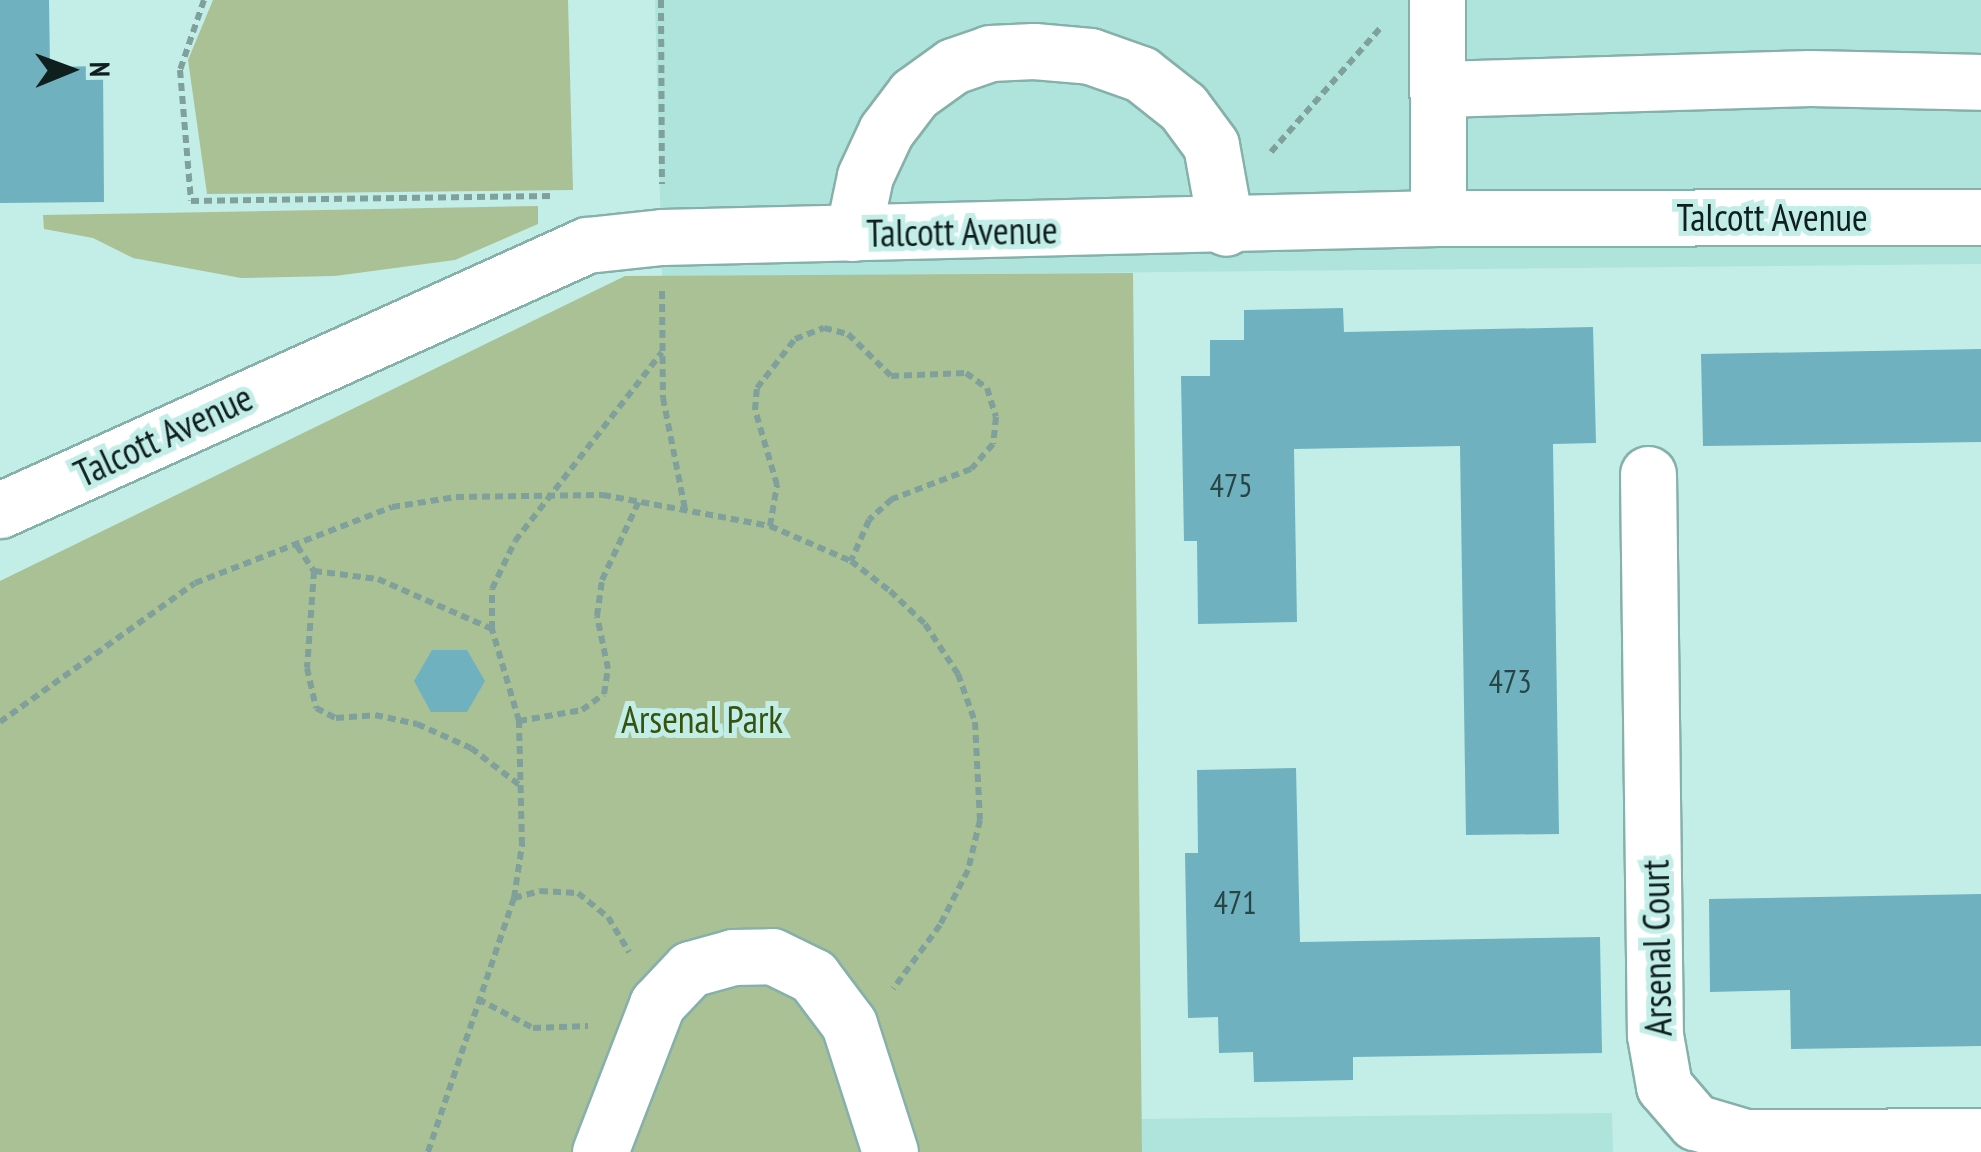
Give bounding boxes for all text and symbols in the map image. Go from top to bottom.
north arrow [20,20,120,120]
text: N [82,62,119,77]
street label: Talcott Avenue [1676,194,1868,240]
street label: Talcott Avenue [866,207,1058,255]
street label: Talcott Avenue [66,374,260,496]
house number: 475 [1209,466,1253,504]
house number: 473 [1488,662,1532,700]
park label: Arsenal Park [621,696,783,742]
street label: Arsenal Court [1632,859,1680,1037]
house number: 471 [1213,883,1257,921]

